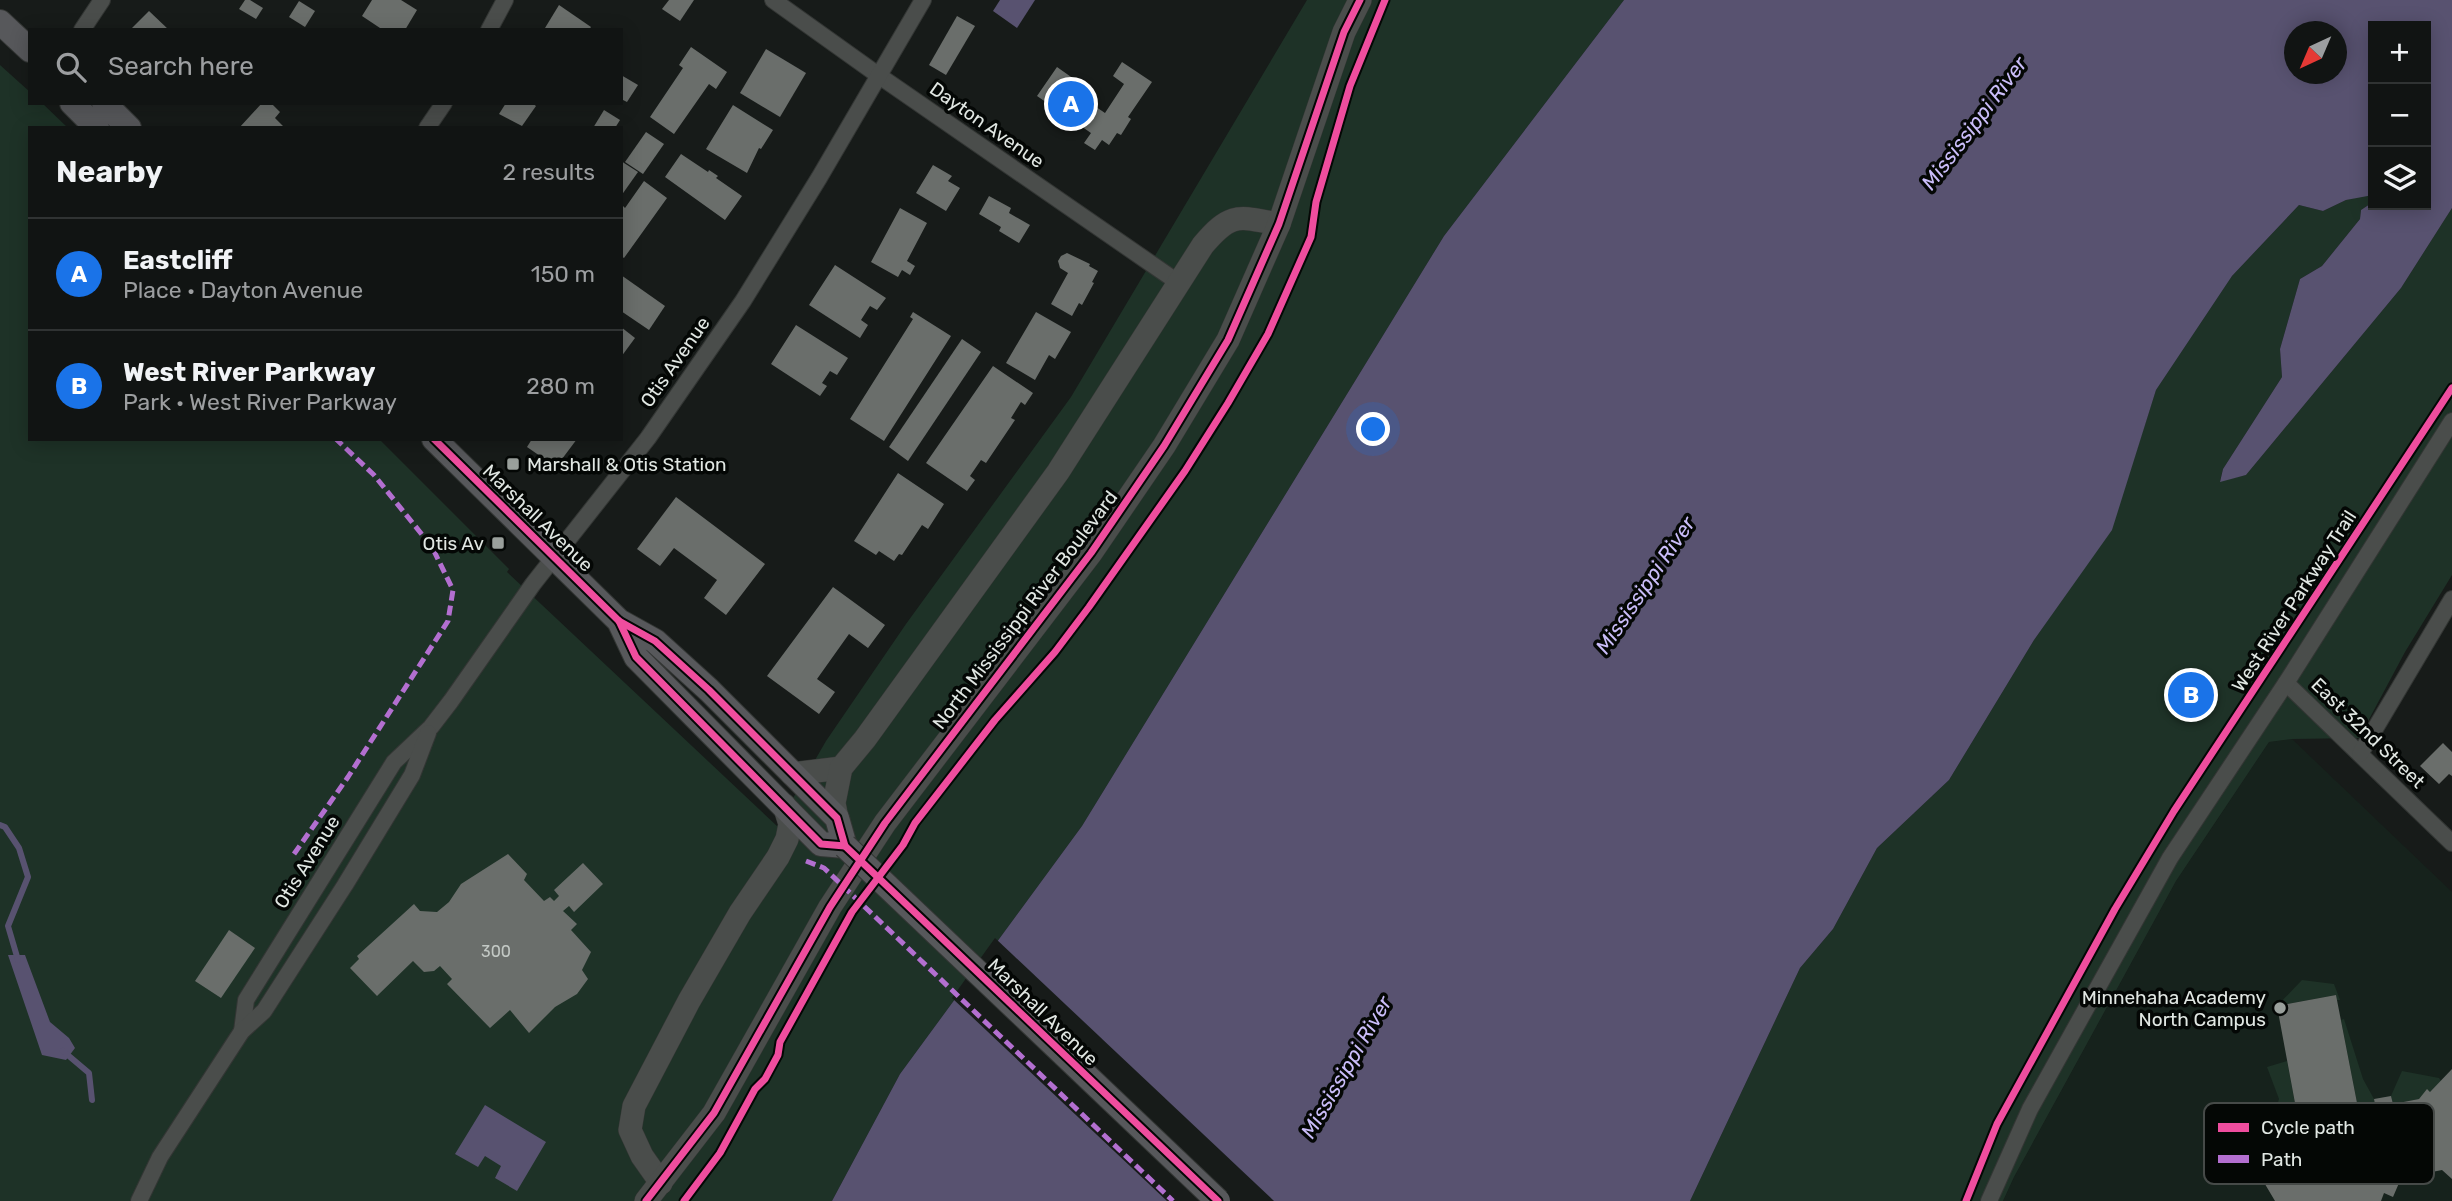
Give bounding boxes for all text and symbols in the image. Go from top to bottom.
north arrow [2284,21,2347,84]
map controls [2368,21,2431,210]
button: + [2368,21,2431,84]
search box [28,28,623,105]
icon: search [52,48,90,86]
text: Search here [108,51,254,82]
water label: Mississippi River [1916,51,2033,194]
street label: Dayton Avenue [925,77,1049,173]
pin: A [1048,78,1094,130]
button: − [2368,84,2431,147]
button: layers [2368,147,2431,210]
text: Nearby [56,154,163,190]
text: 2 results [503,158,595,186]
text: Eastcliff [123,245,233,276]
text: A [71,260,87,288]
text: 150 m [531,260,595,288]
text: Place · Dayton Avenue [123,276,363,304]
street label: Otis Avenue [635,312,715,412]
text: West River Parkway [123,357,376,388]
text: B [71,372,87,400]
text: 280 m [526,372,595,400]
text: Park · West River Parkway [123,388,397,416]
your location [1356,412,1390,446]
place label: Marshall & Otis Station [527,453,727,476]
marker: Marshall & Otis Station [505,456,521,472]
street label: Marshall Avenue [478,460,598,576]
street label: North Mississippi River Boulevard [928,486,1122,734]
street label: West River Parkway Trail [2227,506,2361,696]
water label: Mississippi River [1590,511,1701,658]
place label: Otis Av [423,532,484,555]
marker: Otis Av [490,535,506,551]
pin: B [2168,669,2214,721]
street label: East 32nd Street [2307,673,2430,793]
street label: Otis Avenue [269,811,345,913]
house number: 300 [481,942,511,961]
street label: Marshall Avenue [983,954,1103,1070]
place label: Minnehaha Academy North Campus [2082,986,2266,1031]
water label: Mississippi River [1295,991,1397,1143]
marker: Minnehaha Academy North Campus [2272,1000,2288,1016]
legend [2204,1103,2434,1184]
text: Cycle path [2261,1116,2355,1139]
text: Path [2261,1148,2302,1171]

